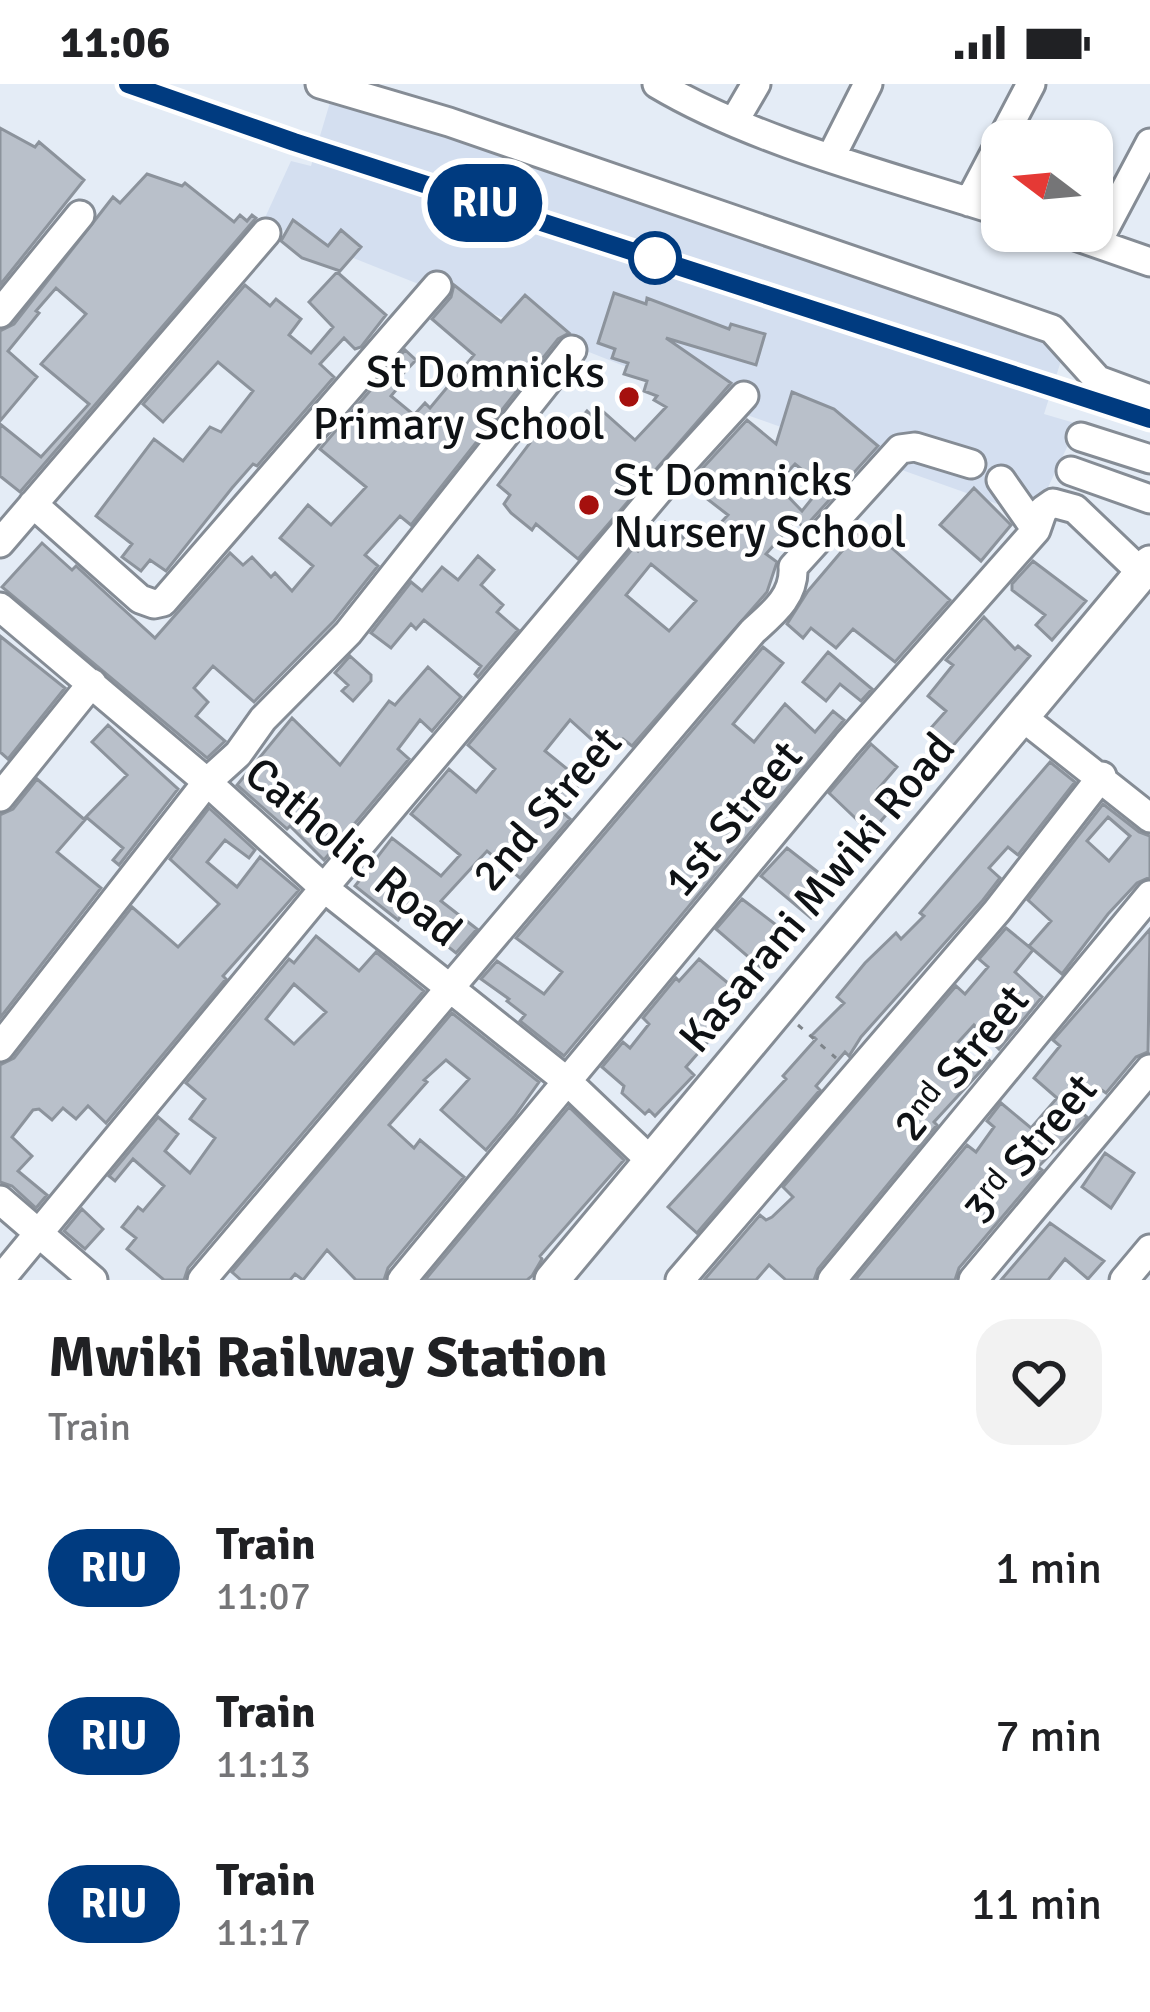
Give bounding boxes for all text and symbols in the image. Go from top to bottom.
text: 11:06 [60,15,170,70]
north arrow [981,120,1113,252]
map controls [981,120,1113,252]
line badge: RIU [416,164,554,242]
text: RIU [451,177,519,228]
unlabelled marker [630,233,680,283]
place label: St Domnicks Primary School [313,345,605,452]
marker: St Domnicks Primary School [616,384,642,410]
place label: St Domnicks Nursery School [613,453,906,560]
marker: St Domnicks Nursery School [576,492,602,518]
street label: 2nd Street [461,716,633,902]
street label: Kasarani Mwiki Road [667,722,967,1064]
street label: 1st Street [652,730,814,908]
street label: Catholic Road [234,746,472,959]
street label: 2ⁿᵈ Street [882,974,1041,1152]
street label: 3ʳᵈ Street [951,1063,1109,1235]
button: heart [976,1319,1102,1445]
text: Mwiki Railway Station [48,1322,608,1393]
text: Train [48,1403,131,1451]
text: Train [216,1517,316,1572]
text: 1 min [995,1541,1102,1596]
text: RIU [80,1542,148,1593]
text: 11:07 [216,1572,311,1620]
text: Train [216,1685,316,1740]
text: 7 min [995,1709,1102,1764]
text: RIU [80,1710,148,1761]
text: 11:13 [216,1740,311,1788]
text: Train [216,1853,316,1908]
text: 11 min [971,1877,1102,1932]
text: RIU [80,1878,148,1929]
text: 11:17 [216,1908,311,1956]

